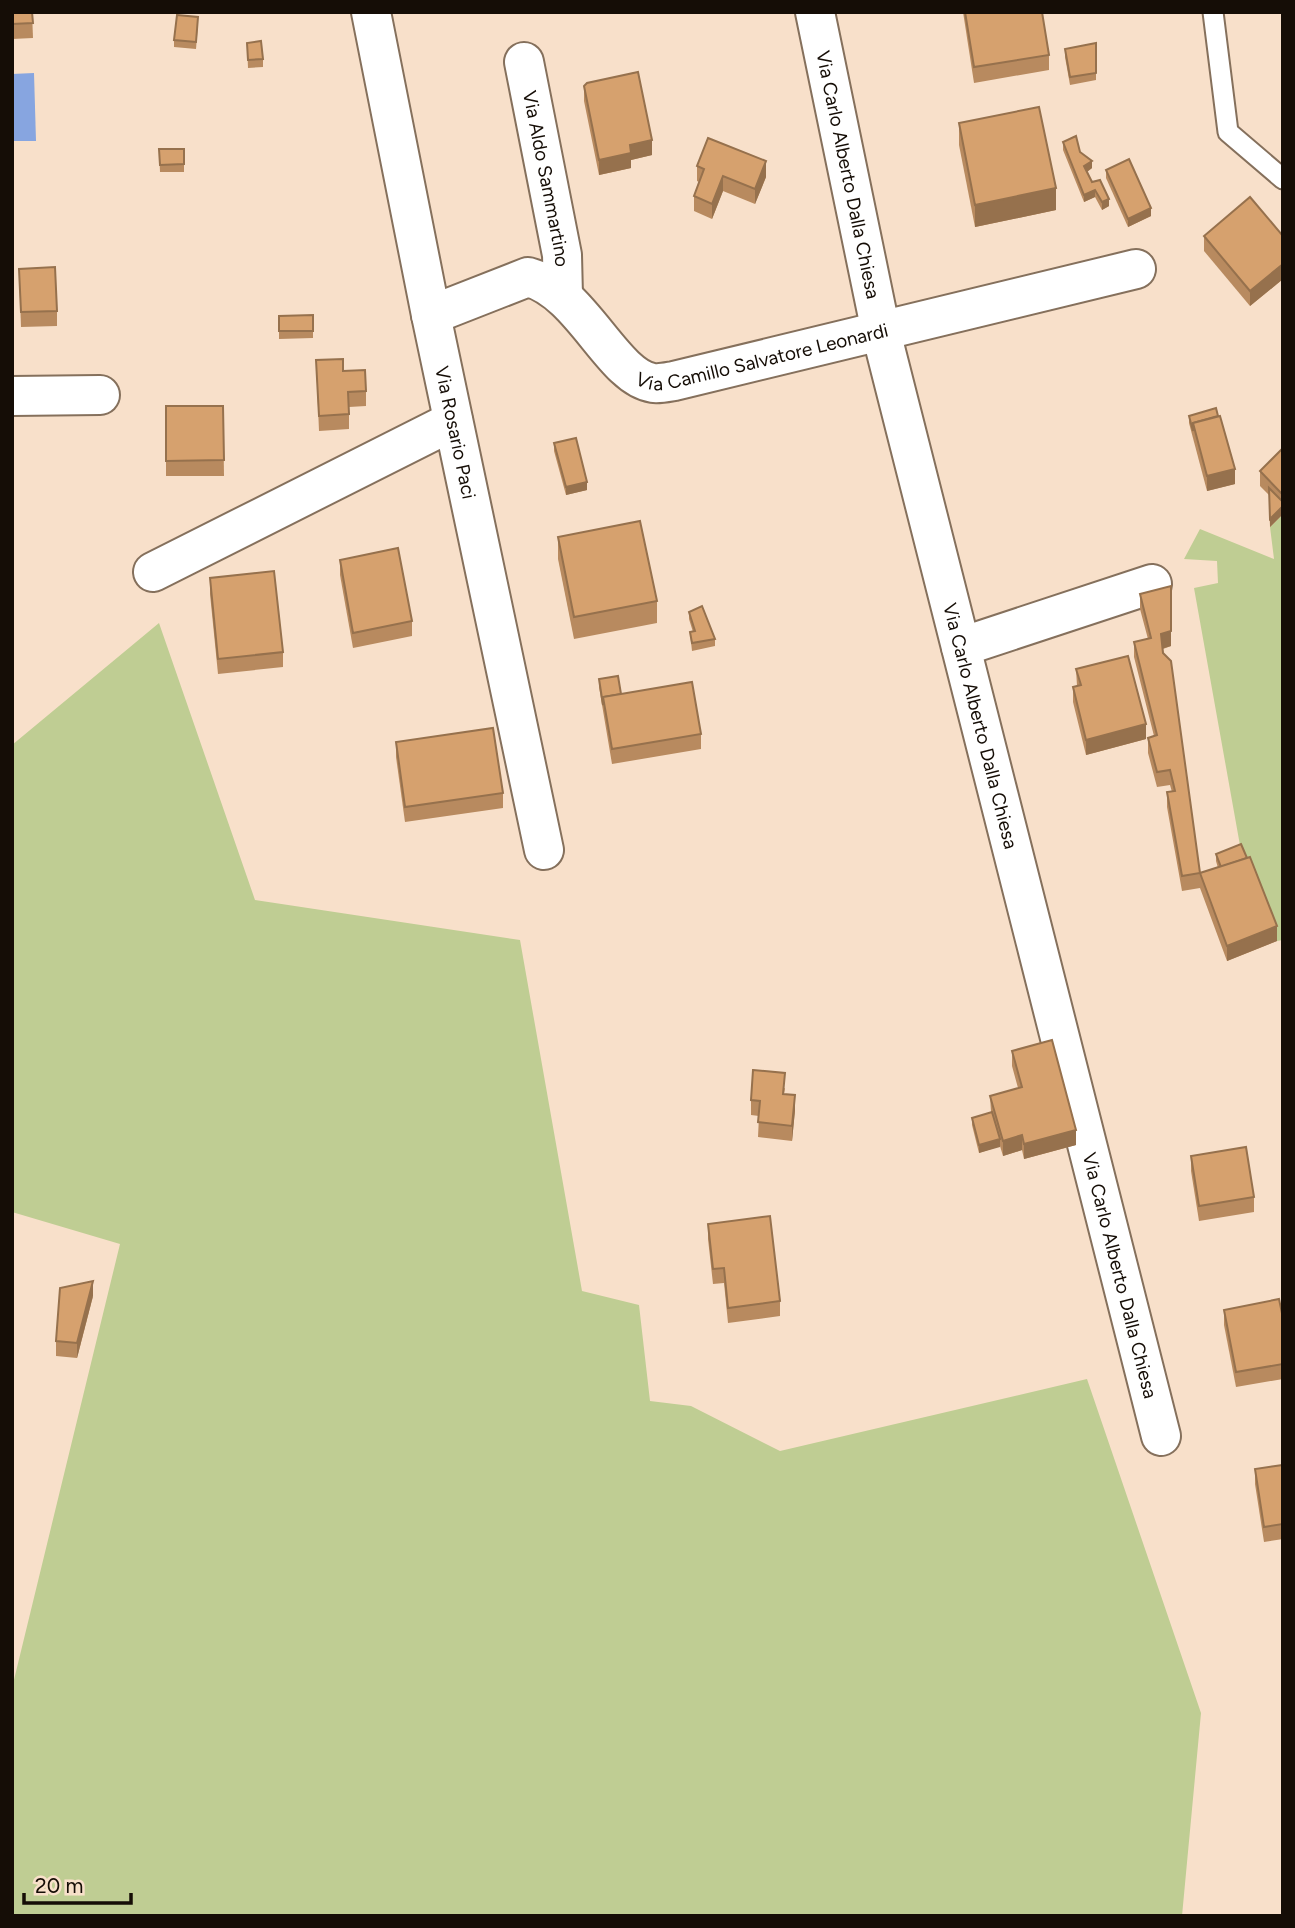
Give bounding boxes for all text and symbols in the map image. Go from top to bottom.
street label: Via Carlo Alberto Dalla Chiesa [812,48,885,301]
street label: Via Aldo Sammartino [518,89,574,267]
street label: Via Camillo Salvatore Leonardi [632,318,890,395]
street label: Via Rosario Paci [431,364,481,501]
street label: Via Carlo Alberto Dalla Chiesa [939,600,1023,851]
street label: Via Carlo Alberto Dalla Chiesa [1078,1150,1162,1401]
scale bar [24,1862,131,1906]
text: 20 m [35,1873,83,1898]

